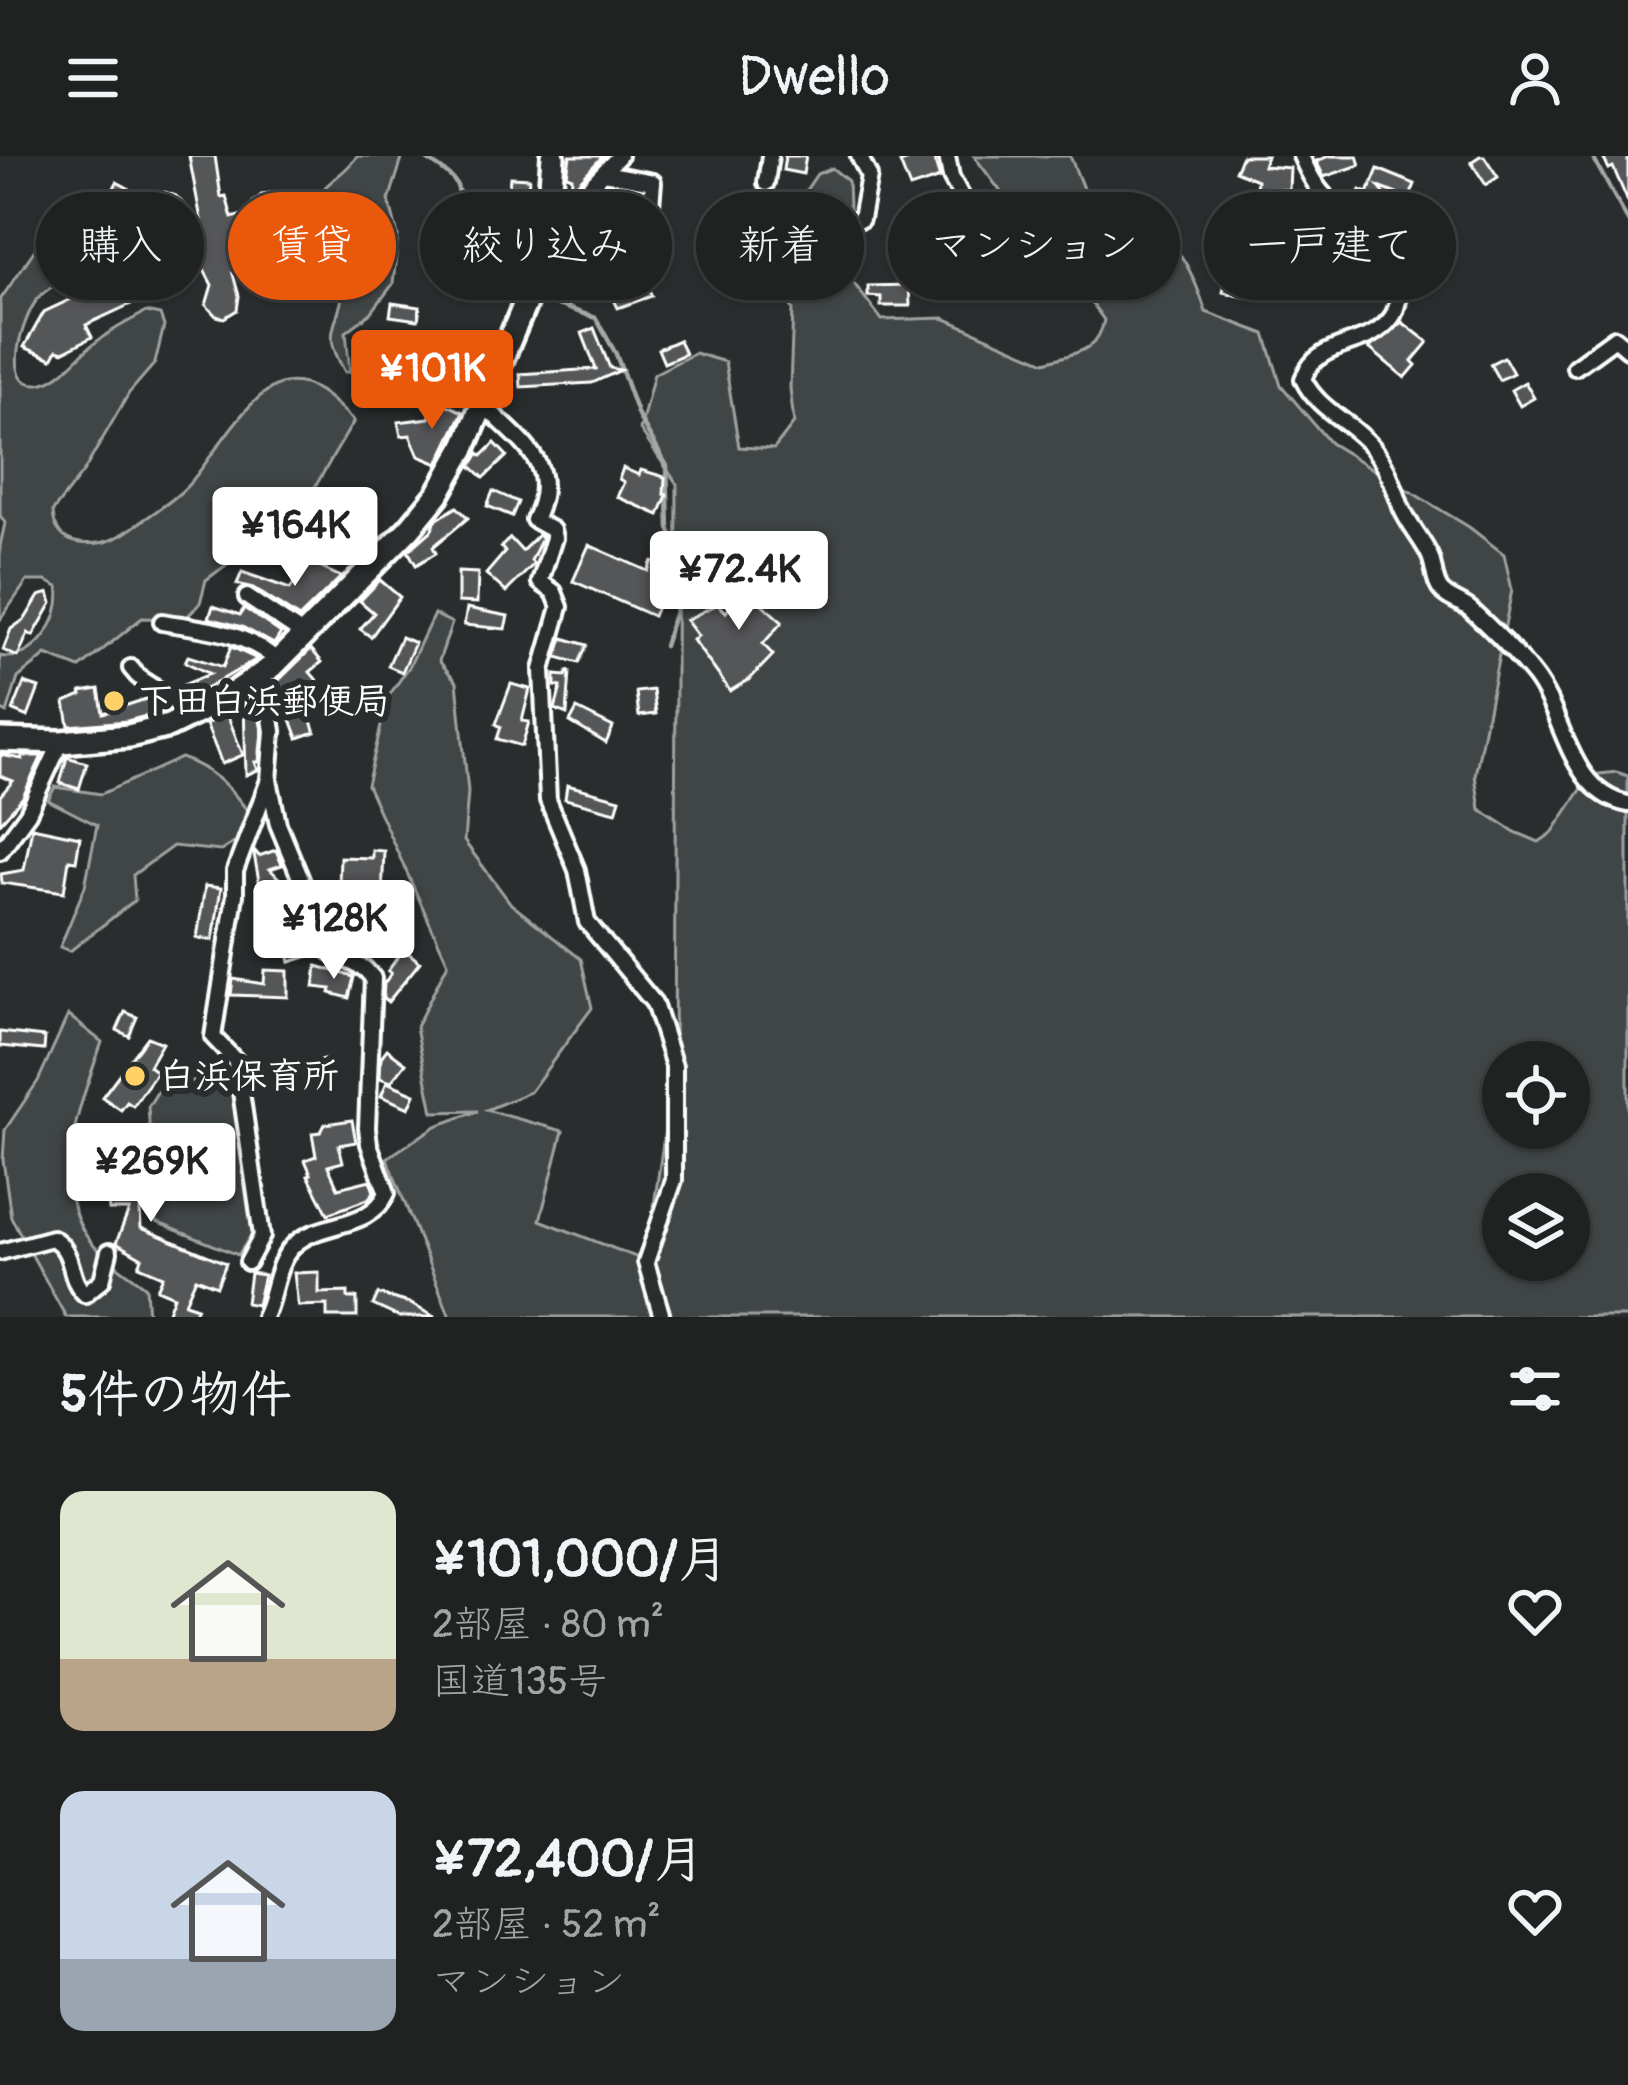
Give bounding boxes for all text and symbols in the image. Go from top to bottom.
text: Dwello [738,44,890,112]
icon: menu [60,45,126,111]
icon: person [1502,45,1568,111]
chip: 購入 [36,192,204,300]
chip: 賃貸 [228,192,396,300]
chip: 絞り込み [420,192,672,300]
chip: 新着 [696,192,864,300]
chip: マンション [888,192,1180,300]
chip: 一戸建て [1204,192,1456,300]
pin: ¥101K [348,330,516,432]
text: ¥101K [378,344,486,393]
pin: ¥164K [211,487,379,589]
text: ¥164K [239,501,351,550]
pin: ¥72.4K [641,531,837,633]
text: ¥72.4K [677,545,801,594]
place label: 下田白浜郵便局 [138,679,390,724]
marker: 下田白浜郵便局 [101,688,127,714]
pin: ¥128K [250,880,418,982]
text: ¥128K [280,894,388,943]
map controls [1482,1041,1590,1281]
button: locate [1482,1041,1590,1149]
place label: 白浜保育所 [159,1054,339,1099]
marker: 白浜保育所 [122,1063,148,1089]
pin: ¥269K [67,1123,235,1225]
text: ¥269K [93,1137,209,1186]
button: layers [1482,1173,1590,1281]
icon: filters [1502,1356,1568,1422]
text: 5件の物件 [60,1363,292,1427]
text: ¥101,000/月 [432,1528,729,1592]
icon: home [156,1539,300,1683]
icon: heart [1502,1578,1568,1644]
text: 2部屋 · 80 m² [432,1600,664,1649]
text: 国道135号 [432,1657,607,1706]
text: ¥72,400/月 [432,1828,704,1892]
icon: home [156,1839,300,1983]
icon: heart [1502,1878,1568,1944]
text: 2部屋 · 52 m² [432,1900,661,1949]
text: マンション [432,1957,625,2006]

